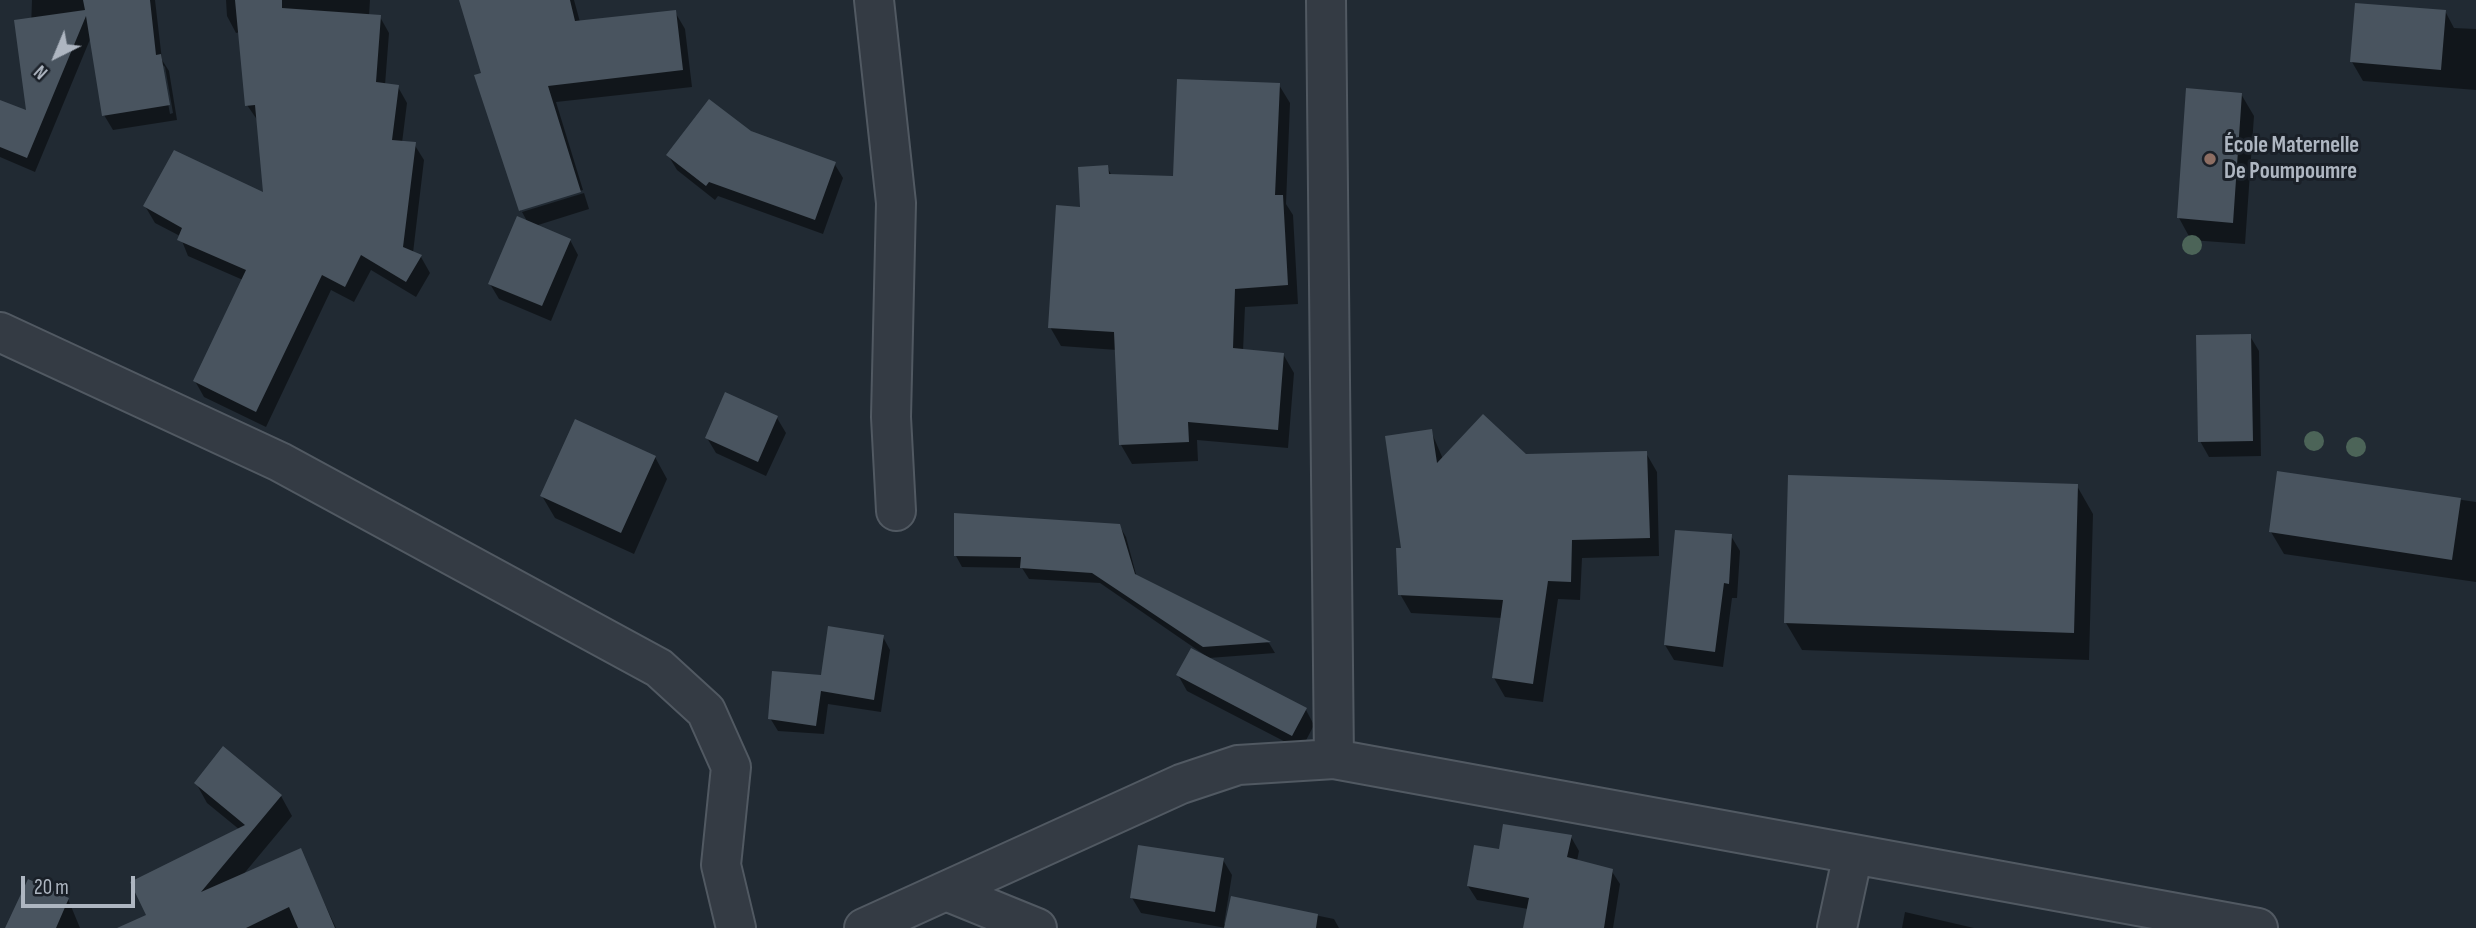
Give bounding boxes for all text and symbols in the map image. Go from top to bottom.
north arrow [21,21,91,91]
text: N [30,60,53,84]
place label: École Maternelle De Poumpoumre [2224,132,2359,186]
marker: École Maternelle De Poumpoumre [2202,151,2218,167]
scale bar [24,862,138,906]
text: 20 m [34,875,69,900]

